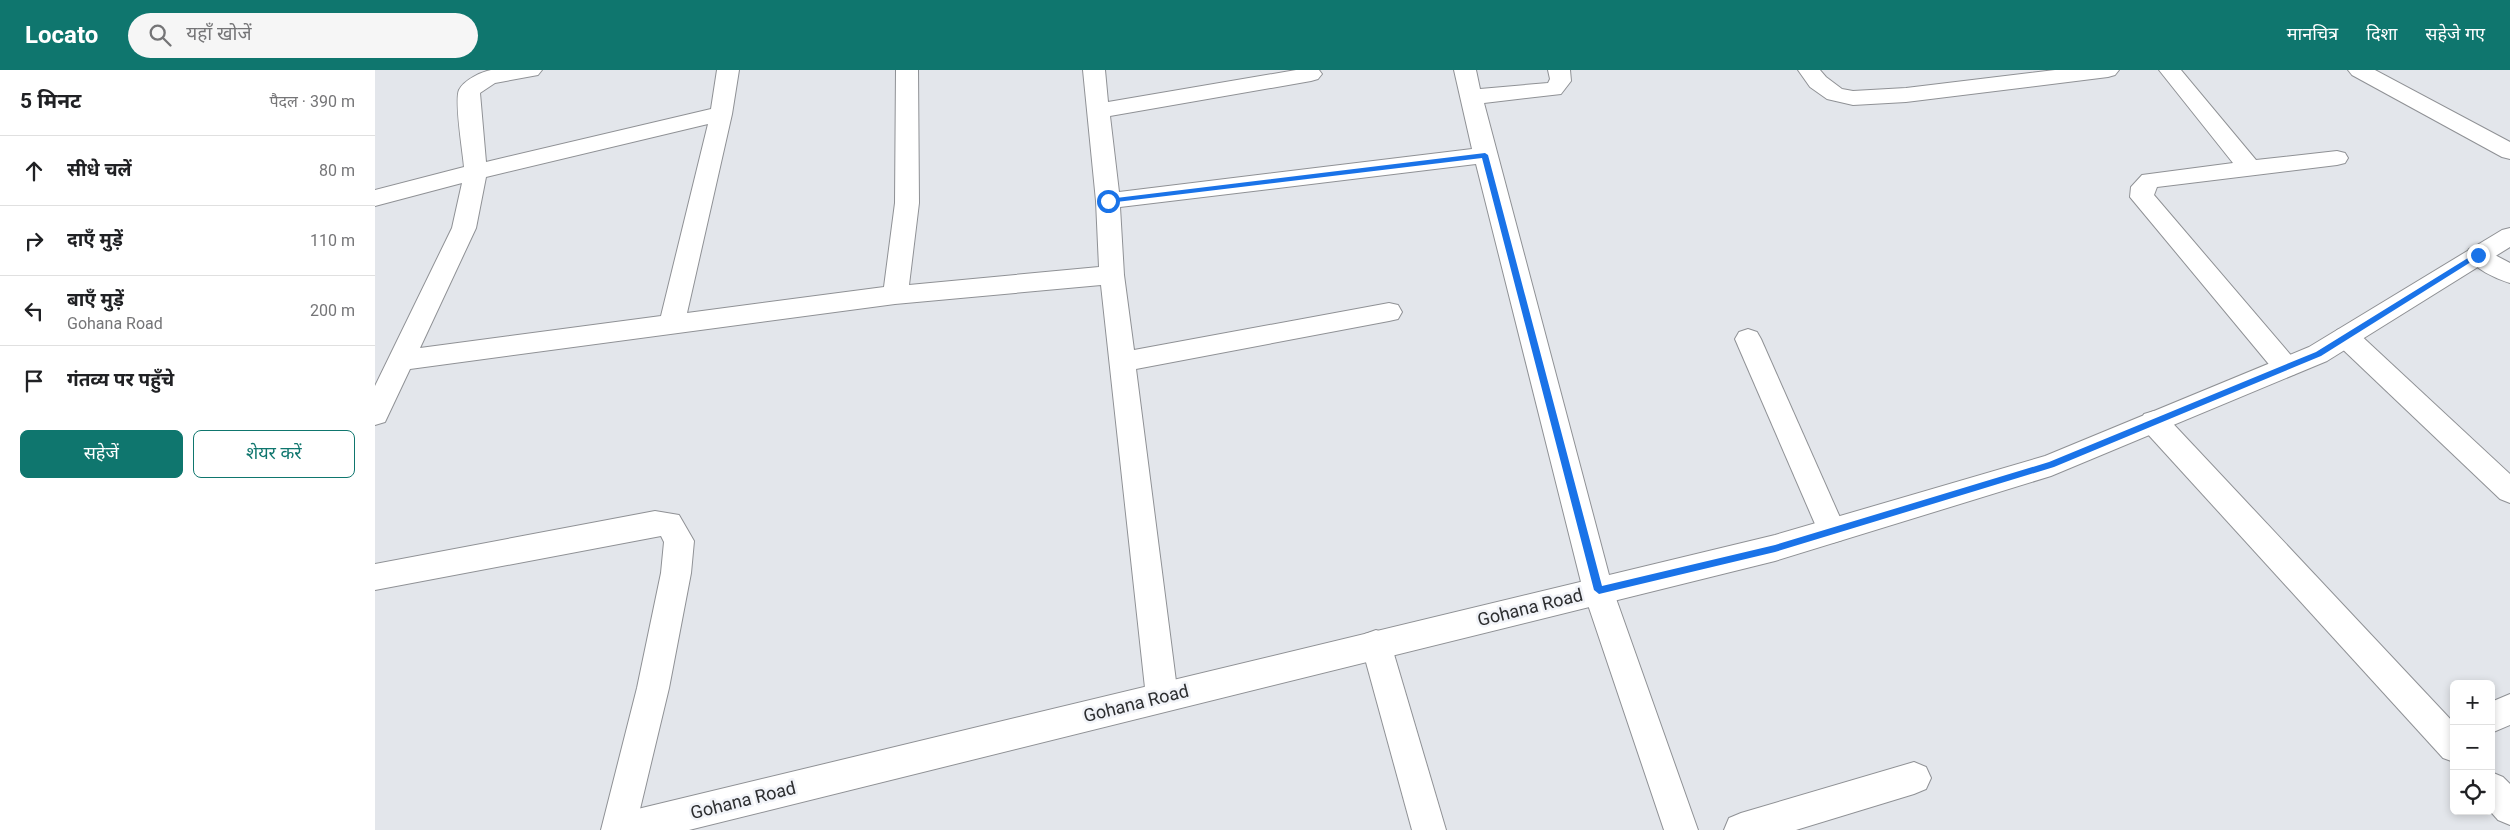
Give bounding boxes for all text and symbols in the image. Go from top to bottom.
search box [128,13,478,58]
text: Locato [25,21,98,49]
icon: search [146,21,174,49]
text: यहाँ खोजें [186,22,252,45]
text: मानचित्र [2287,23,2338,44]
text: दिशा [2366,23,2397,44]
text: सहेजे गए [2425,23,2485,44]
text: 5 मिनट [20,89,81,113]
text: पैदल · 390 m [269,92,355,111]
icon: ahead [20,157,48,185]
text: सीधे चलें [67,158,132,181]
text: 80 m [319,161,355,180]
route start [1097,190,1120,213]
icon: right [20,227,48,255]
text: दाएँ मुड़ें [67,228,123,251]
text: 110 m [310,231,355,250]
route end [2467,244,2490,267]
text: बाएँ मुड़ें [67,288,124,311]
icon: left [20,297,48,325]
text: 200 m [310,301,355,320]
text: Gohana Road [67,314,163,333]
icon: arrive [20,367,48,395]
text: गंतव्य पर पहुँचे [67,368,174,391]
button: सहेजें [20,430,183,478]
button: शेयर करें [193,430,355,478]
street label: Gohana Road [1475,584,1585,630]
street label: Gohana Road [1081,680,1191,726]
map controls [2450,680,2495,815]
button: + [2450,680,2495,725]
button: − [2450,725,2495,770]
button: locate [2450,770,2495,815]
street label: Gohana Road [688,777,798,823]

